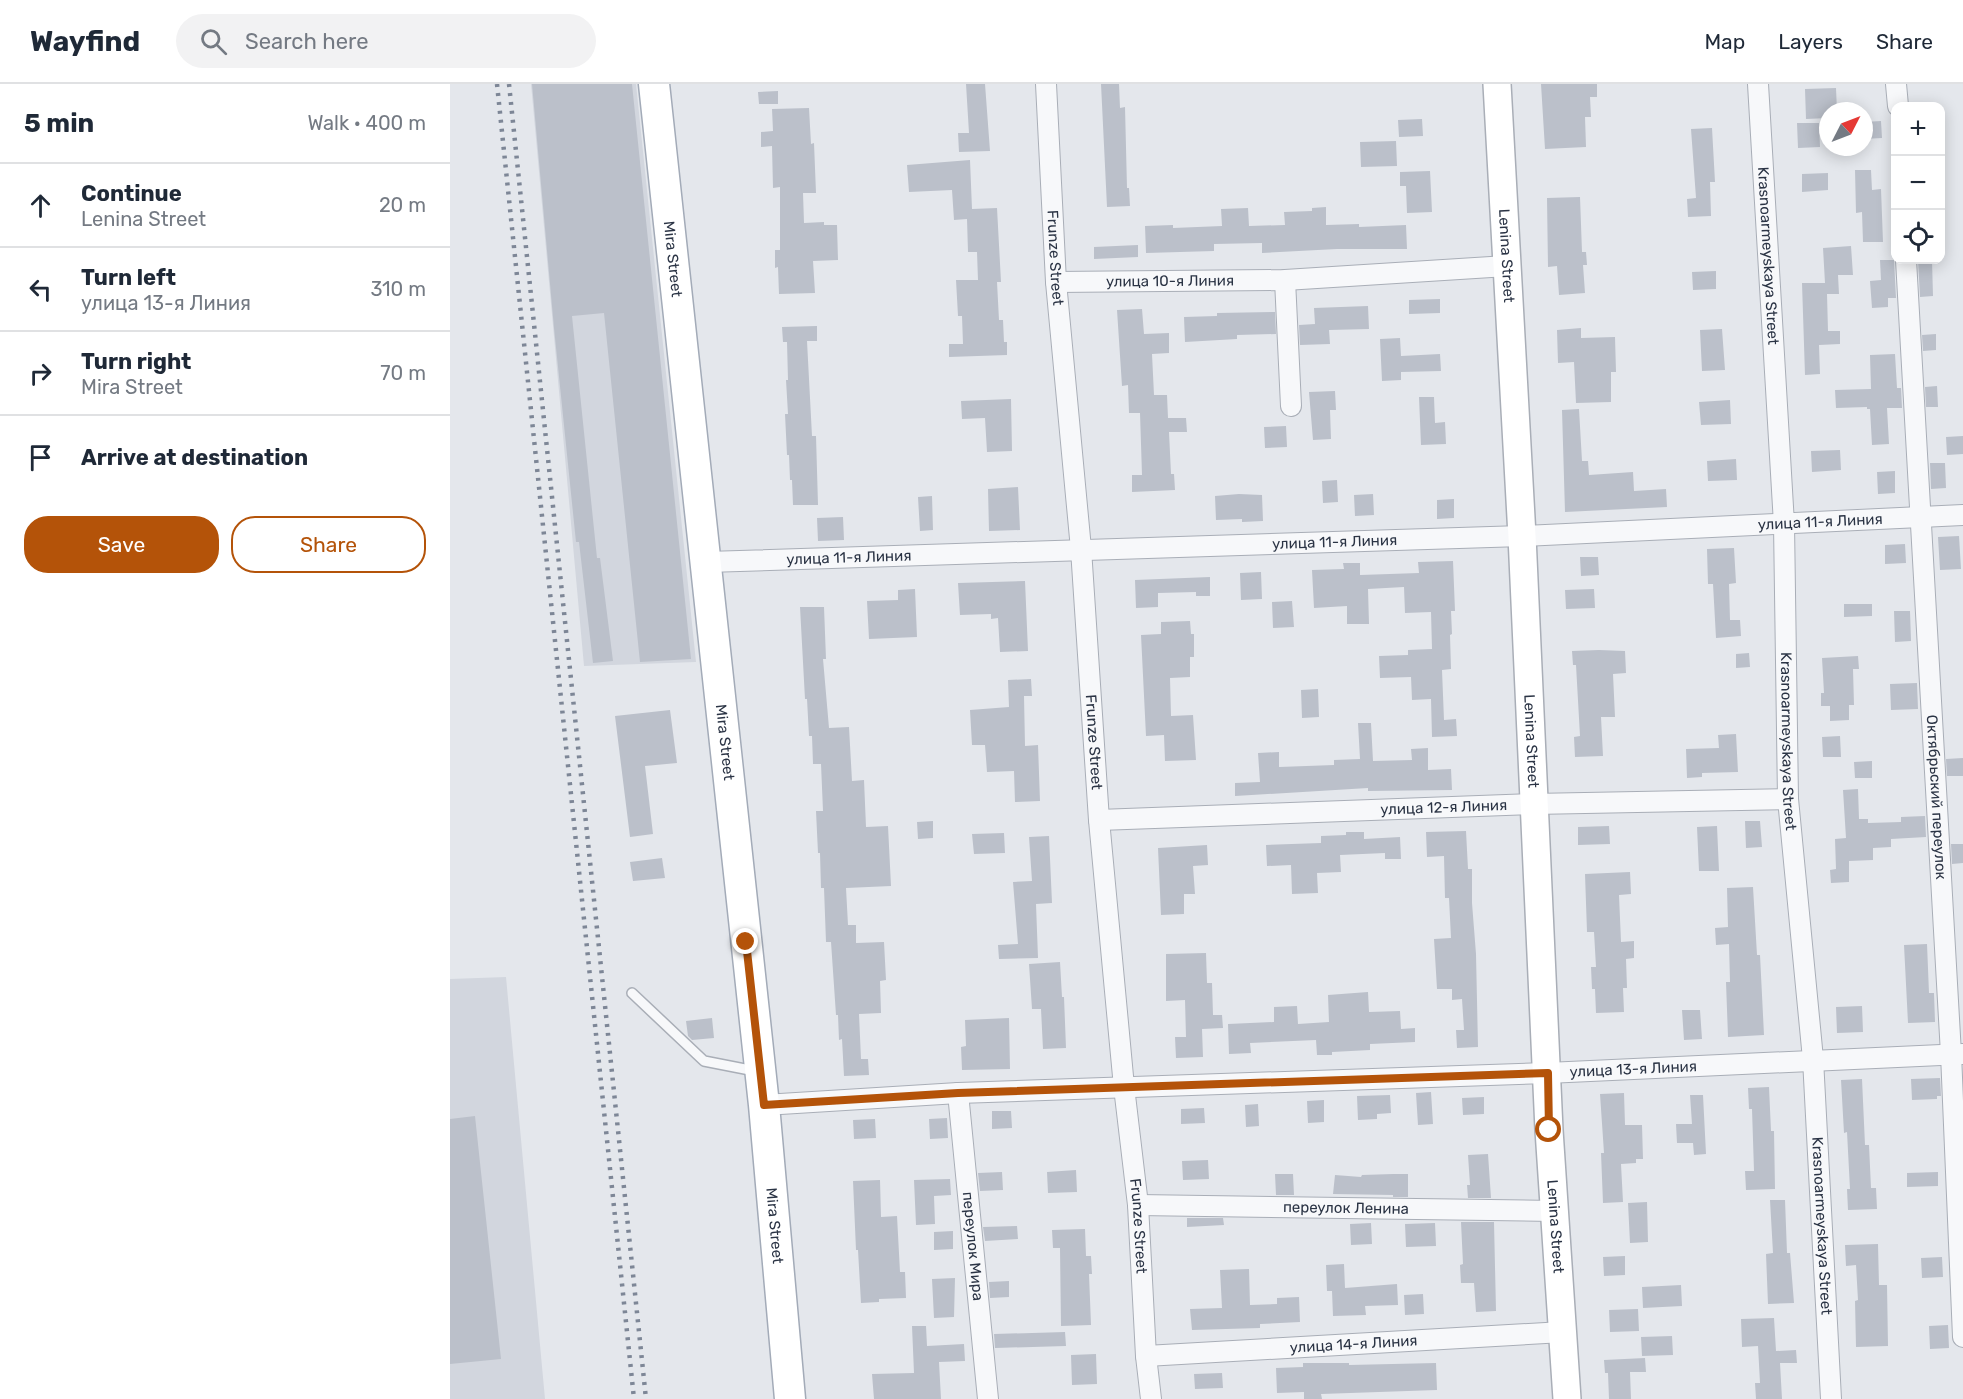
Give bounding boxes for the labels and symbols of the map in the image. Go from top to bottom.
north arrow [1819,102,1873,156]
street label: Krasnoarmeyskaya Street [1754,166,1782,345]
street label: Lenina Street [1495,208,1518,303]
street label: Frunze Street [1043,210,1067,306]
street label: Mira Street [660,220,686,298]
street label: улица 10-я Линия [1106,271,1234,291]
street label: улица 11-я Линия [1757,510,1883,534]
street label: улица 11-я Линия [1272,531,1397,553]
street label: улица 11-я Линия [786,546,912,568]
street label: Krasnoarmeyskaya Street [1777,652,1800,831]
street label: Frunze Street [1082,694,1106,790]
street label: Lenina Street [1520,694,1542,789]
street label: Mira Street [712,703,738,781]
street label: Октябрьский переулок [1923,714,1950,880]
street label: улица 12-я Линия [1380,796,1508,819]
route end [732,928,758,954]
street label: улица 13-я Линия [1569,1057,1697,1081]
route start [1535,1116,1561,1142]
street label: Krasnoarmeyskaya Street [1808,1136,1836,1315]
street label: Frunze Street [1126,1177,1151,1274]
street label: Lenina Street [1543,1179,1568,1274]
street label: Mira Street [762,1187,787,1265]
street label: переулок Мира [959,1191,987,1302]
street label: переулок Ленина [1283,1198,1409,1218]
street label: улица 14-я Линия [1289,1331,1418,1357]

